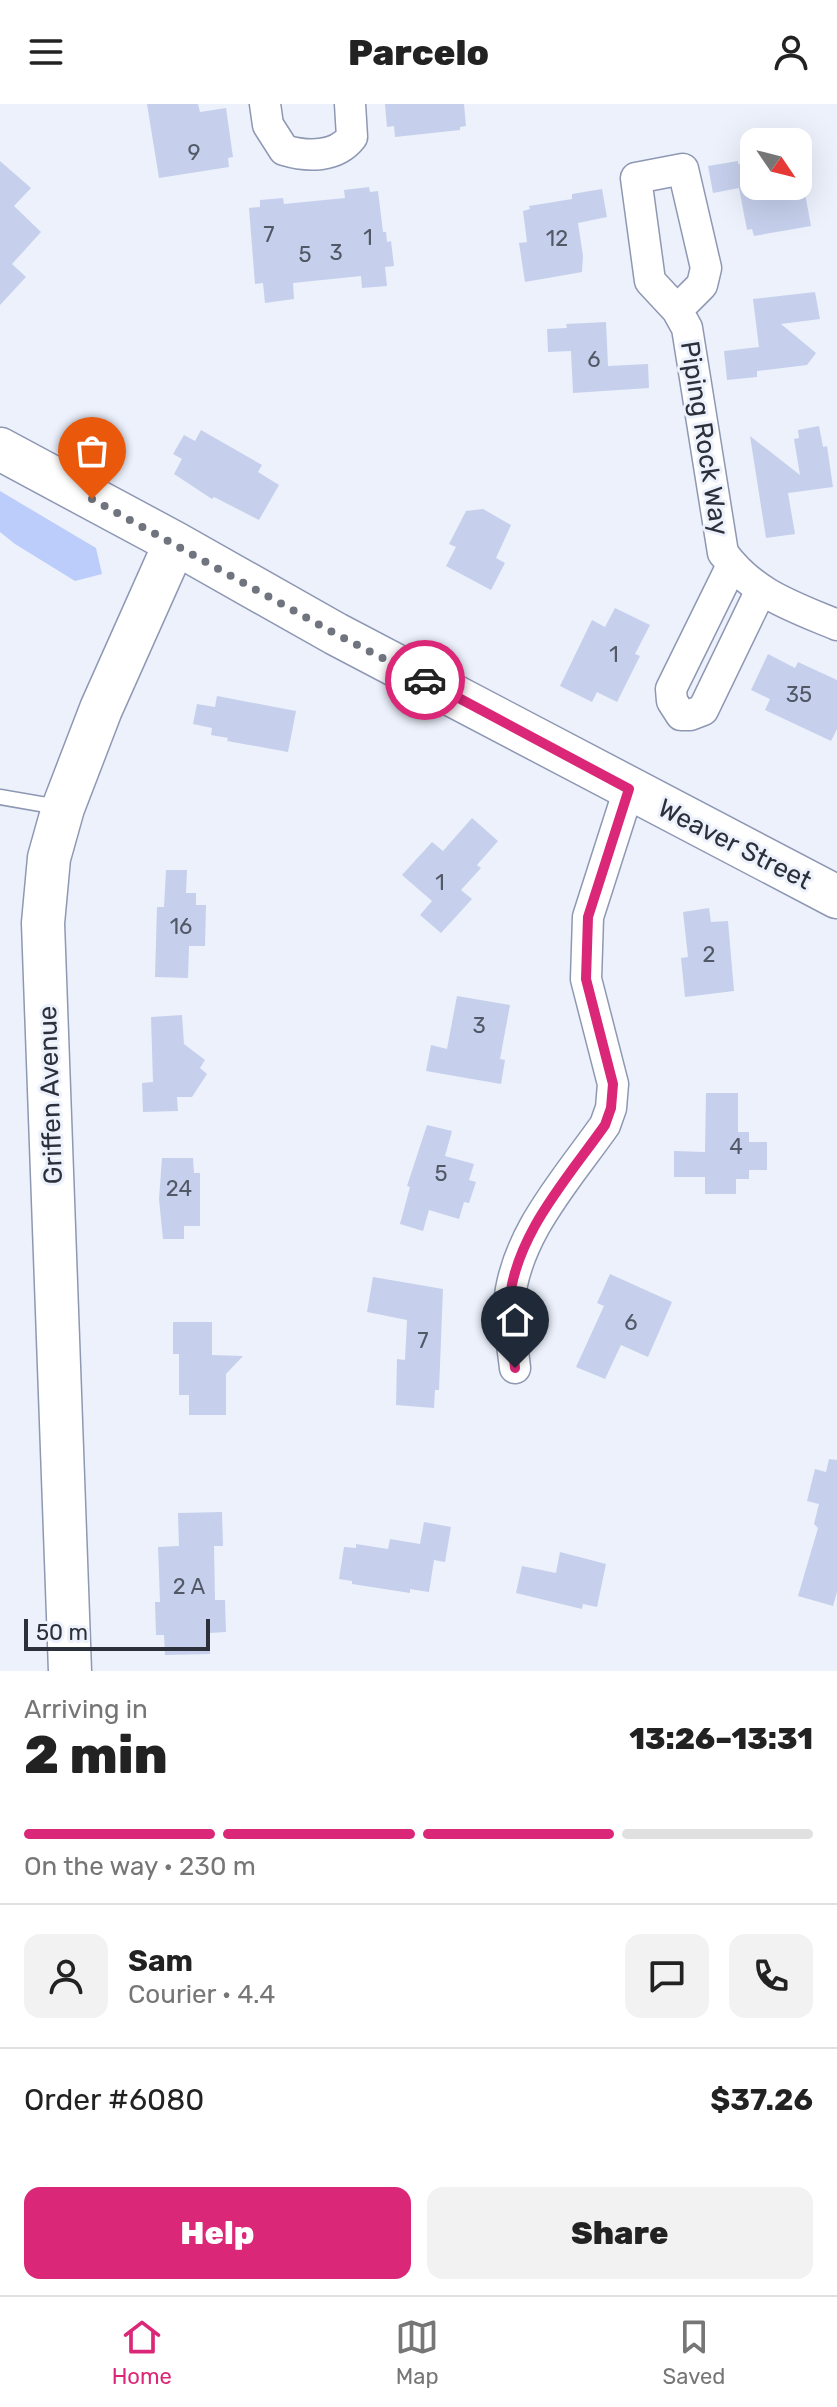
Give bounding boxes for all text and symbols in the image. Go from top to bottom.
icon: menu [24,30,68,74]
icon: person [769,30,813,74]
text: Parcelo [348,31,489,74]
north arrow [740,128,812,200]
map controls [740,128,812,200]
house number: 9 [187,139,201,166]
house number: 7 [263,221,275,248]
house number: 1 [363,224,373,251]
house number: 12 [546,225,568,252]
house number: 3 [329,239,343,266]
house number: 5 [298,241,312,268]
street label: Piping Rock Way [674,339,735,537]
house number: 6 [587,346,601,373]
pin [58,417,126,499]
icon: bag [70,429,114,473]
courier [385,640,465,720]
house number: 1 [609,641,619,668]
icon: car [403,658,447,702]
house number: 35 [786,681,812,708]
street label: Weaver Street [653,792,817,896]
house number: 1 [435,869,445,896]
house number: 16 [170,913,192,940]
house number: 2 [703,941,715,968]
street label: Griffen Avenue [32,1005,69,1185]
house number: 3 [472,1012,486,1039]
house number: 4 [729,1133,743,1160]
house number: 5 [434,1160,448,1187]
house number: 24 [166,1175,192,1202]
pin [481,1286,549,1368]
icon: home [493,1298,537,1342]
house number: 6 [624,1309,638,1336]
house number: 7 [417,1327,429,1354]
house number: 2 A [173,1573,205,1600]
scale bar [24,1615,210,1651]
text: 50 m [36,1619,88,1646]
text: Arriving in [24,1694,148,1725]
text: 13:26–13:31 [629,1721,813,1757]
text: 2 min [24,1724,168,1786]
text: On the way · 230 m [24,1851,256,1882]
button: person [24,1934,108,2018]
button: chat [625,1934,709,2018]
button: phone [729,1934,813,2018]
text: Sam [128,1943,193,1979]
text: Courier · 4.4 [128,1979,275,2010]
text: Order #6080 [24,2082,204,2118]
text: $37.26 [710,2082,813,2118]
button: Help [24,2187,411,2279]
button: Share [427,2187,813,2279]
tab: Home [112,2315,172,2390]
tab: Map [395,2315,439,2390]
tab: Saved [663,2315,725,2390]

